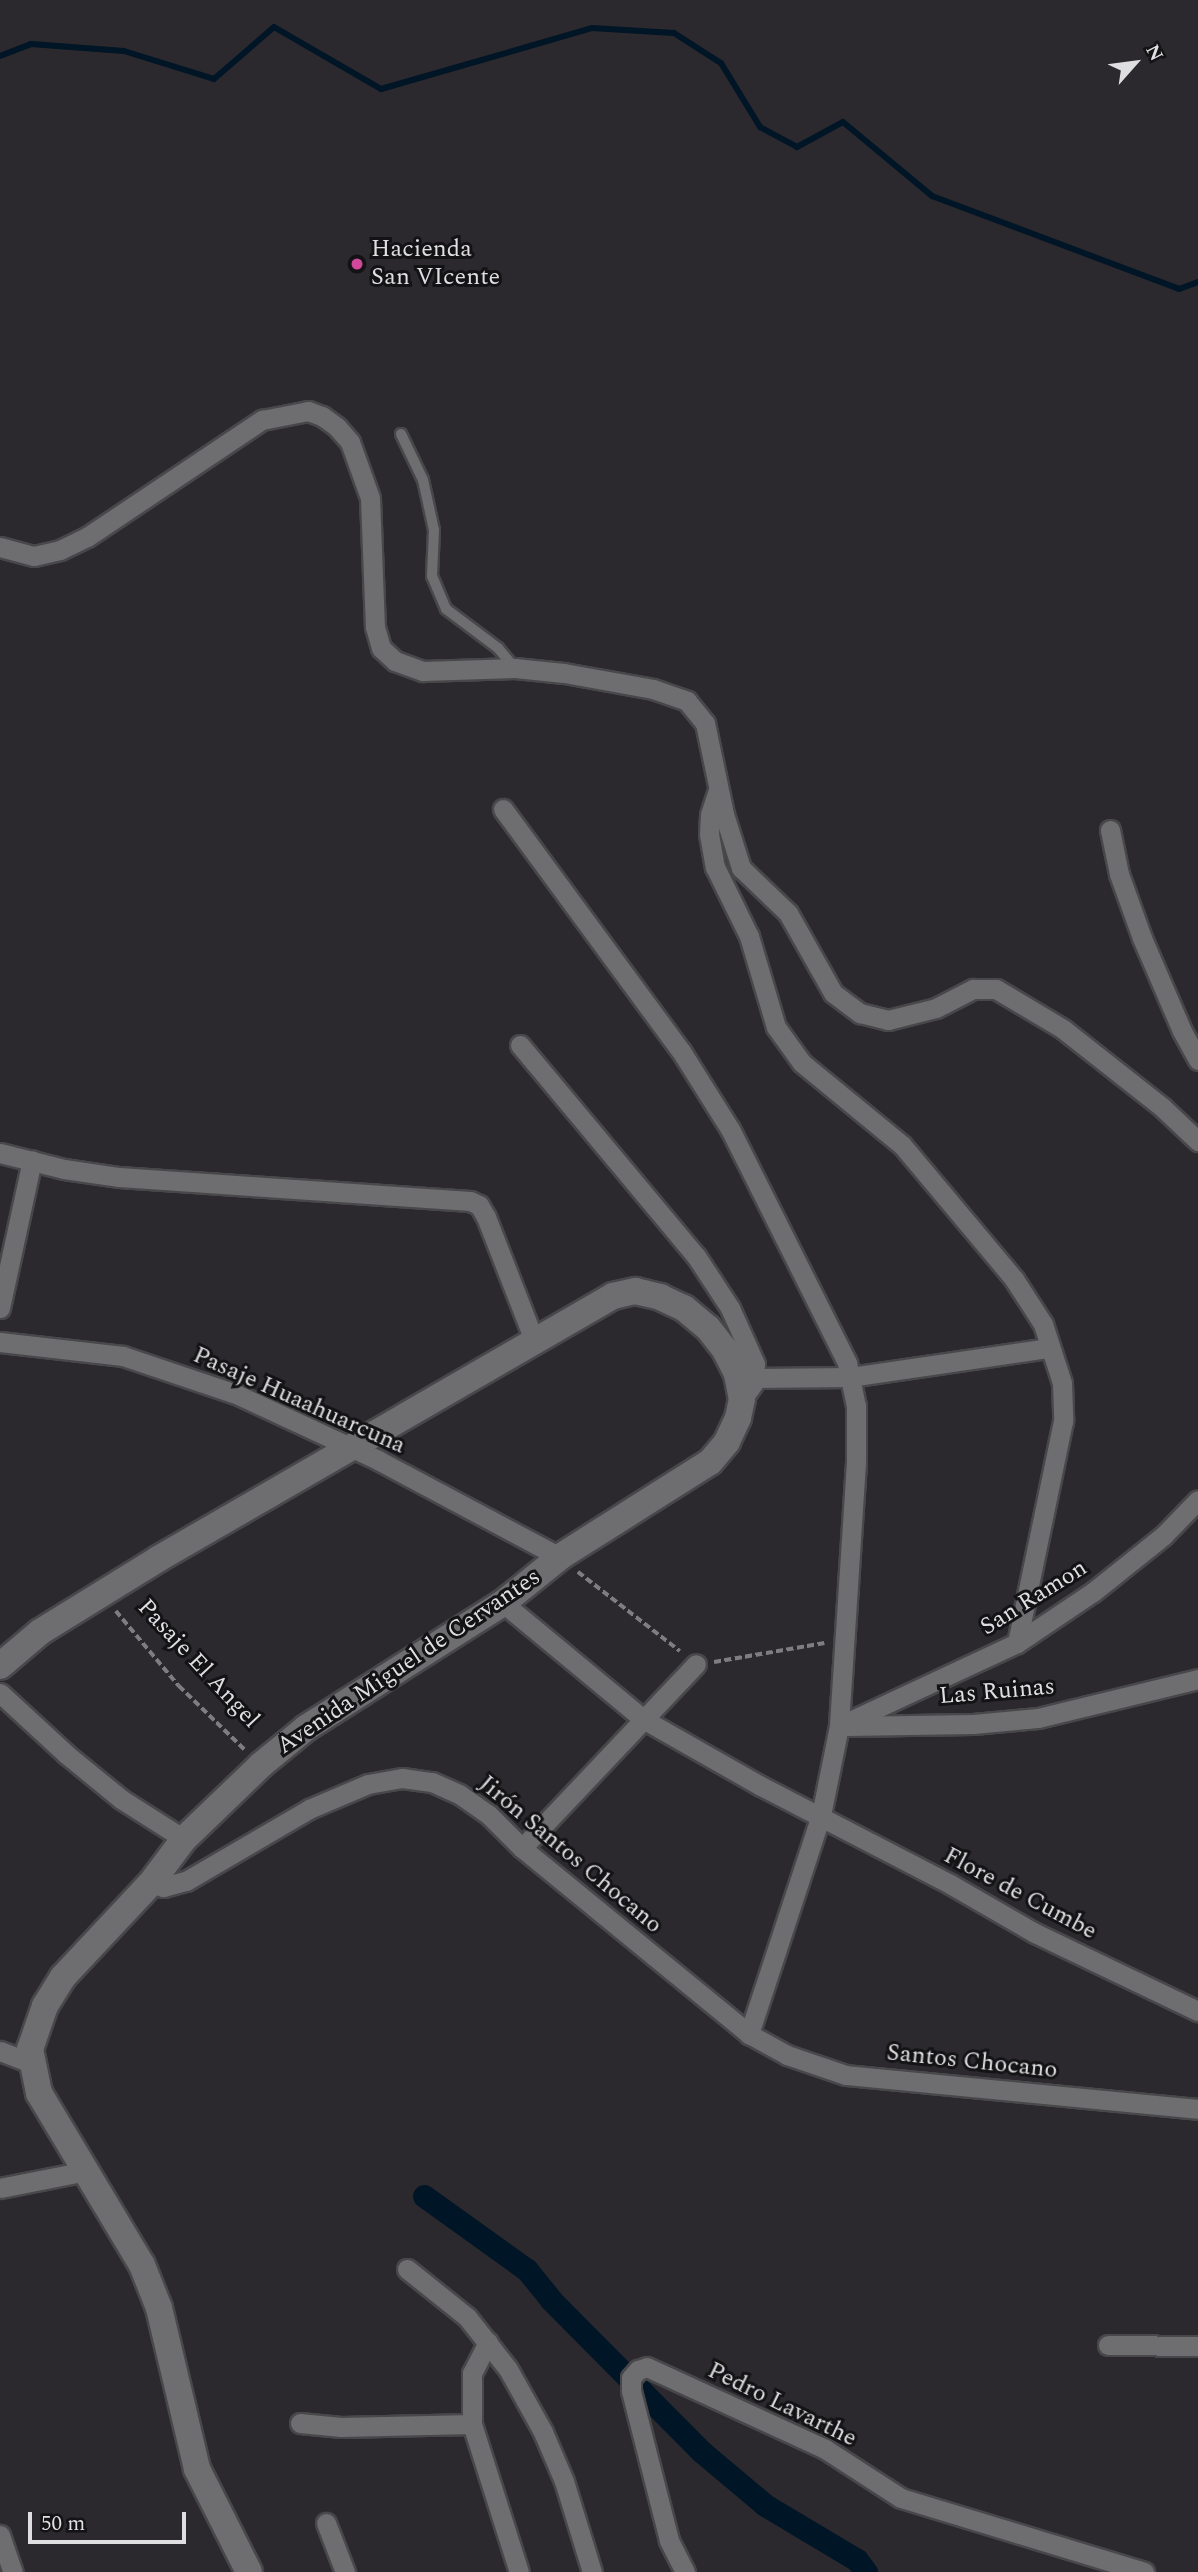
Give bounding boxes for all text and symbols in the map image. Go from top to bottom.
north arrow [1100,28,1170,98]
text: N [1138,39,1170,67]
place label: Hacienda San VIcente [371,236,500,292]
marker: Hacienda San VIcente [349,256,365,272]
street label: Pasaje Huaahuarcuna [188,1341,410,1461]
street label: San Ramon [975,1554,1093,1642]
street label: Avenida Miguel de Cervantes [272,1563,546,1761]
street label: Pasaje El Angel [131,1594,265,1734]
street label: Las Ruinas [938,1673,1056,1711]
street label: Jirón Santos Chocano [472,1770,668,1940]
street label: Flore de Cumbe [939,1842,1101,1946]
street label: Santos Chocano [885,2039,1059,2085]
street label: Pedro Lavarthe [703,2357,861,2453]
scale bar [32,2498,189,2542]
text: 50 m [41,2508,85,2540]

